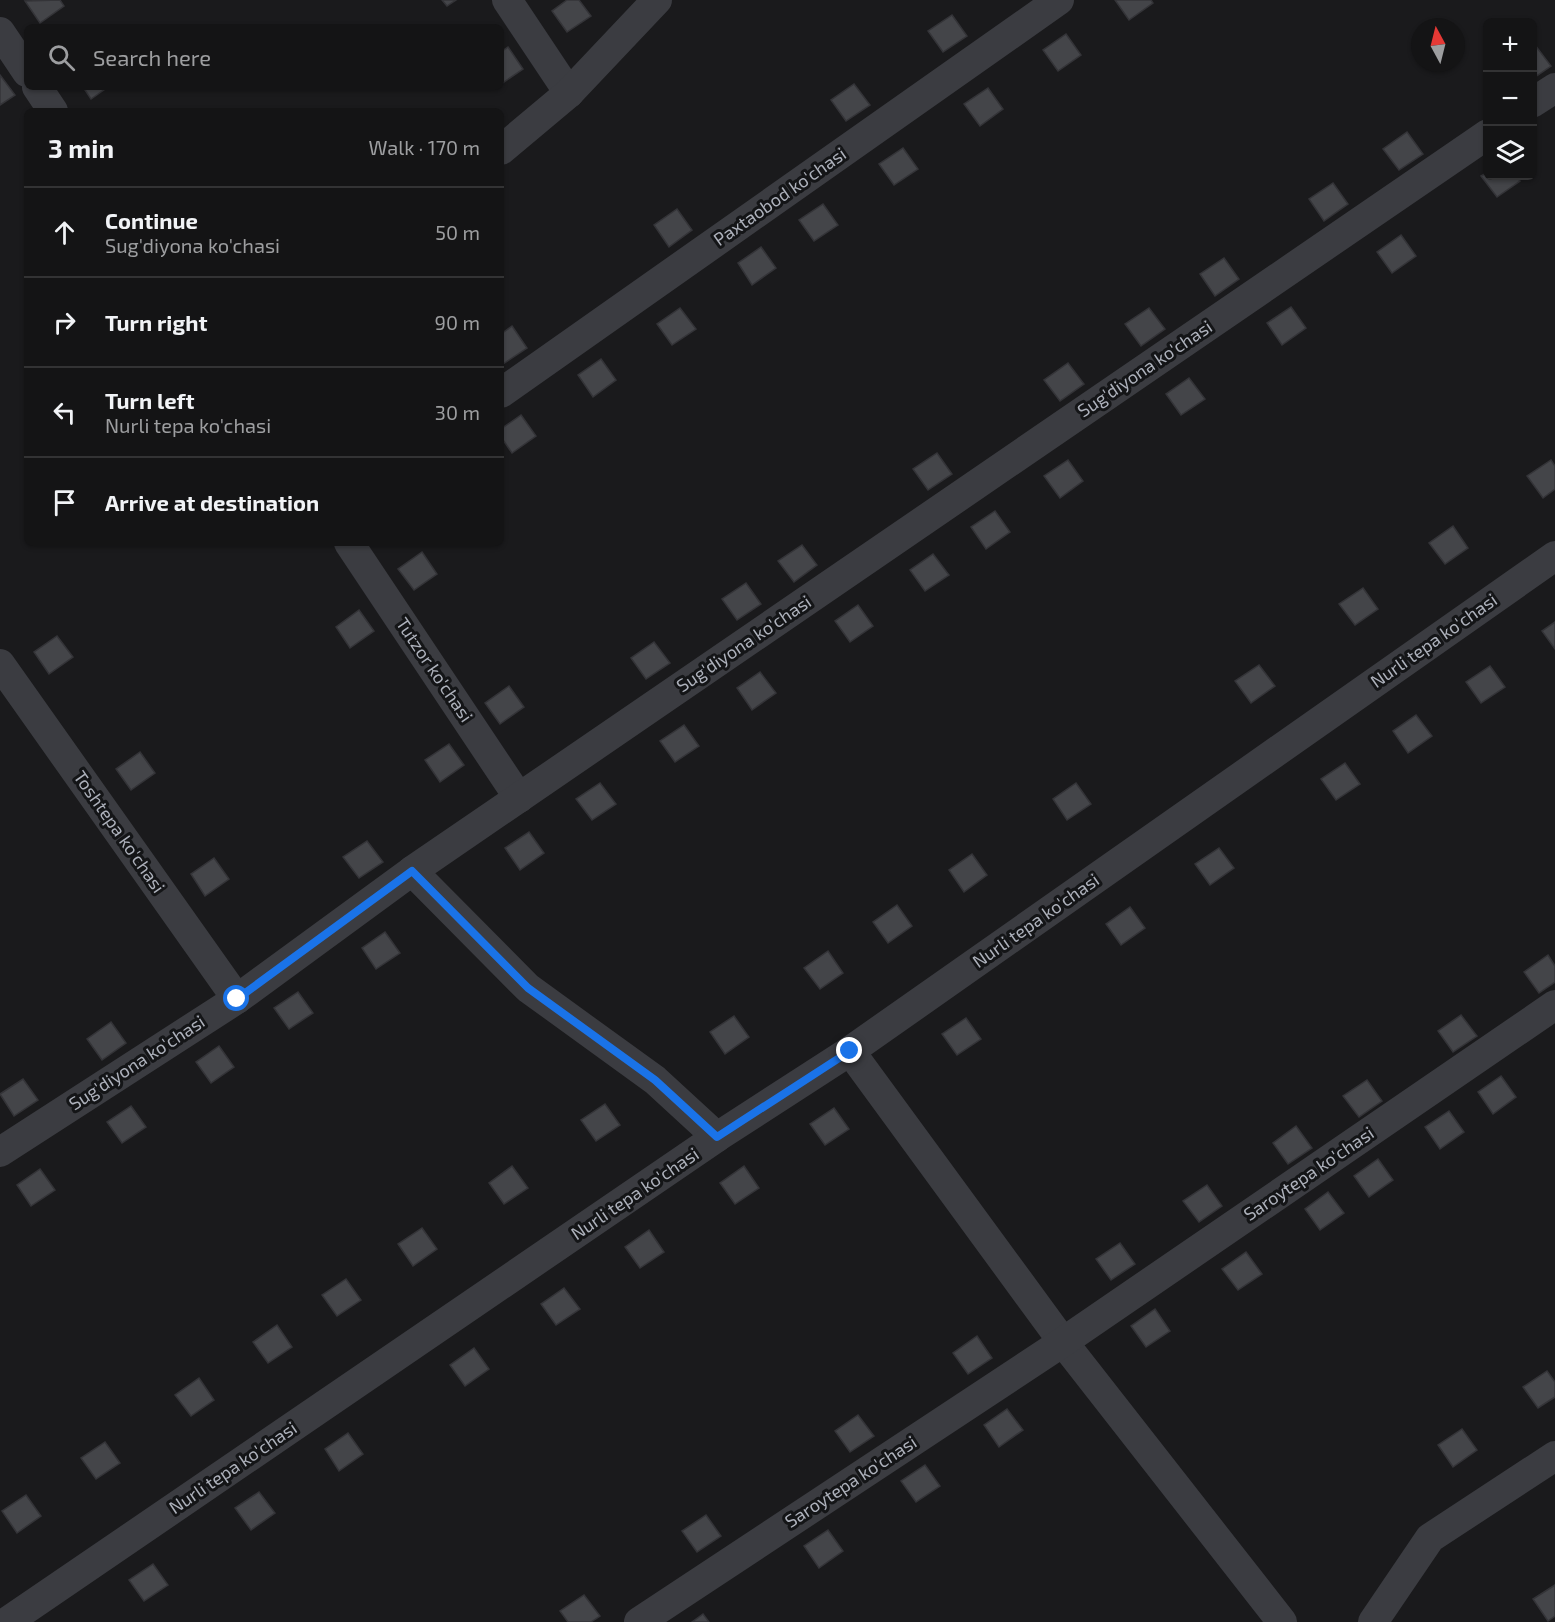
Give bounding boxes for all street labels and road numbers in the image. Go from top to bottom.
street label: Paxtaobod ko'chasi [709,142,850,250]
street label: Sug'diyona ko'chasi [1073,315,1216,421]
street label: Nurli tepa ko'chasi [1366,588,1501,692]
street label: Sug'diyona ko'chasi [672,590,815,696]
street label: Tutzor ko'chasi [392,613,478,726]
street label: Toshtepa ko'chasi [69,766,170,897]
street label: Nurli tepa ko'chasi [968,868,1103,972]
street label: Sug'diyona ko'chasi [64,1010,209,1114]
street label: Saroytepa ko'chasi [1239,1121,1378,1225]
street label: Nurli tepa ko'chasi [566,1142,703,1244]
street label: Nurli tepa ko'chasi [164,1416,301,1518]
street label: Saroytepa ko'chasi [781,1430,920,1532]

